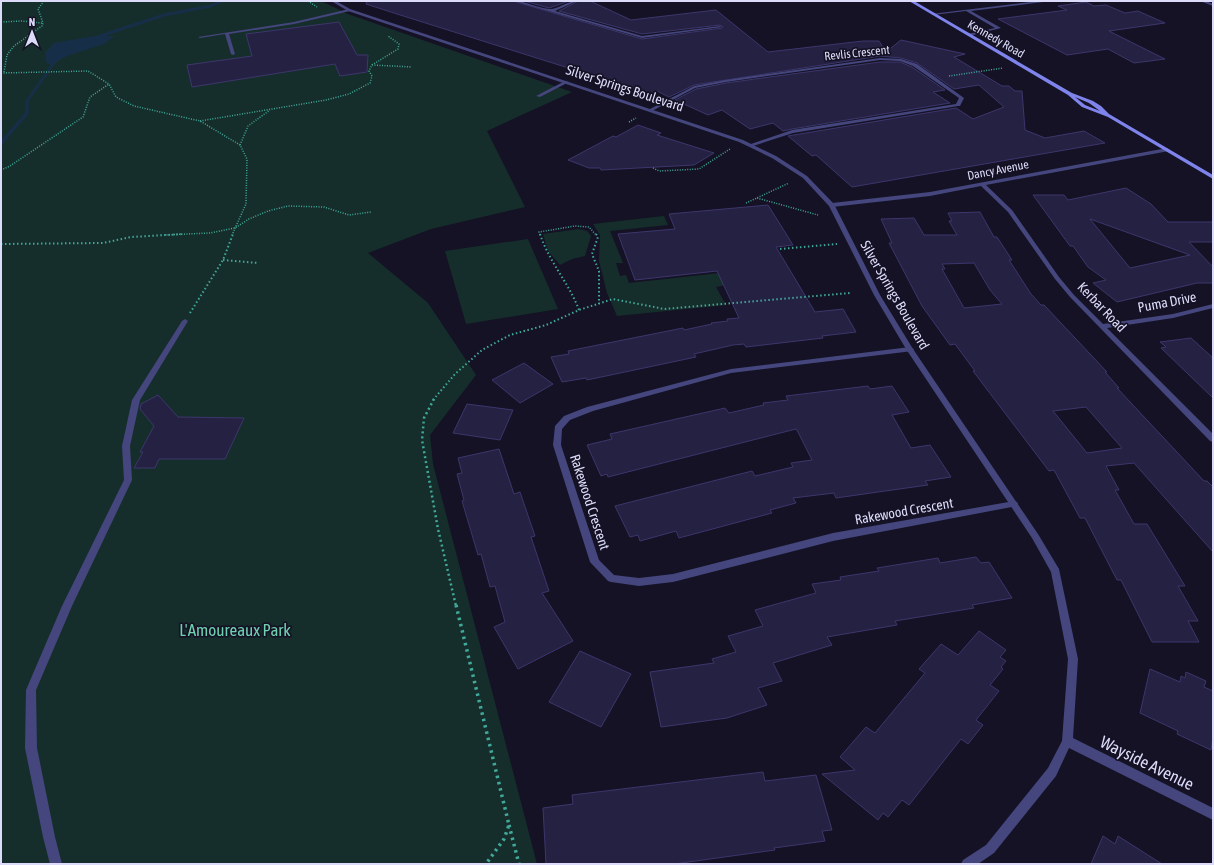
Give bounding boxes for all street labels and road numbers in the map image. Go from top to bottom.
street label: Kennedy Road [965,17,1027,61]
street label: Revlis Crescent [824,43,891,63]
street label: Silver Springs Boulevard [564,61,686,115]
street label: Dancy Avenue [966,157,1030,183]
street label: Silver Springs Boulevard [857,238,933,352]
street label: Kerbar Road [1074,279,1130,335]
street label: Puma Drive [1136,288,1198,316]
street label: Rakewood Crescent [567,452,613,552]
street label: Rakewood Crescent [854,494,954,528]
street label: Wayside Avenue [1097,732,1197,794]

